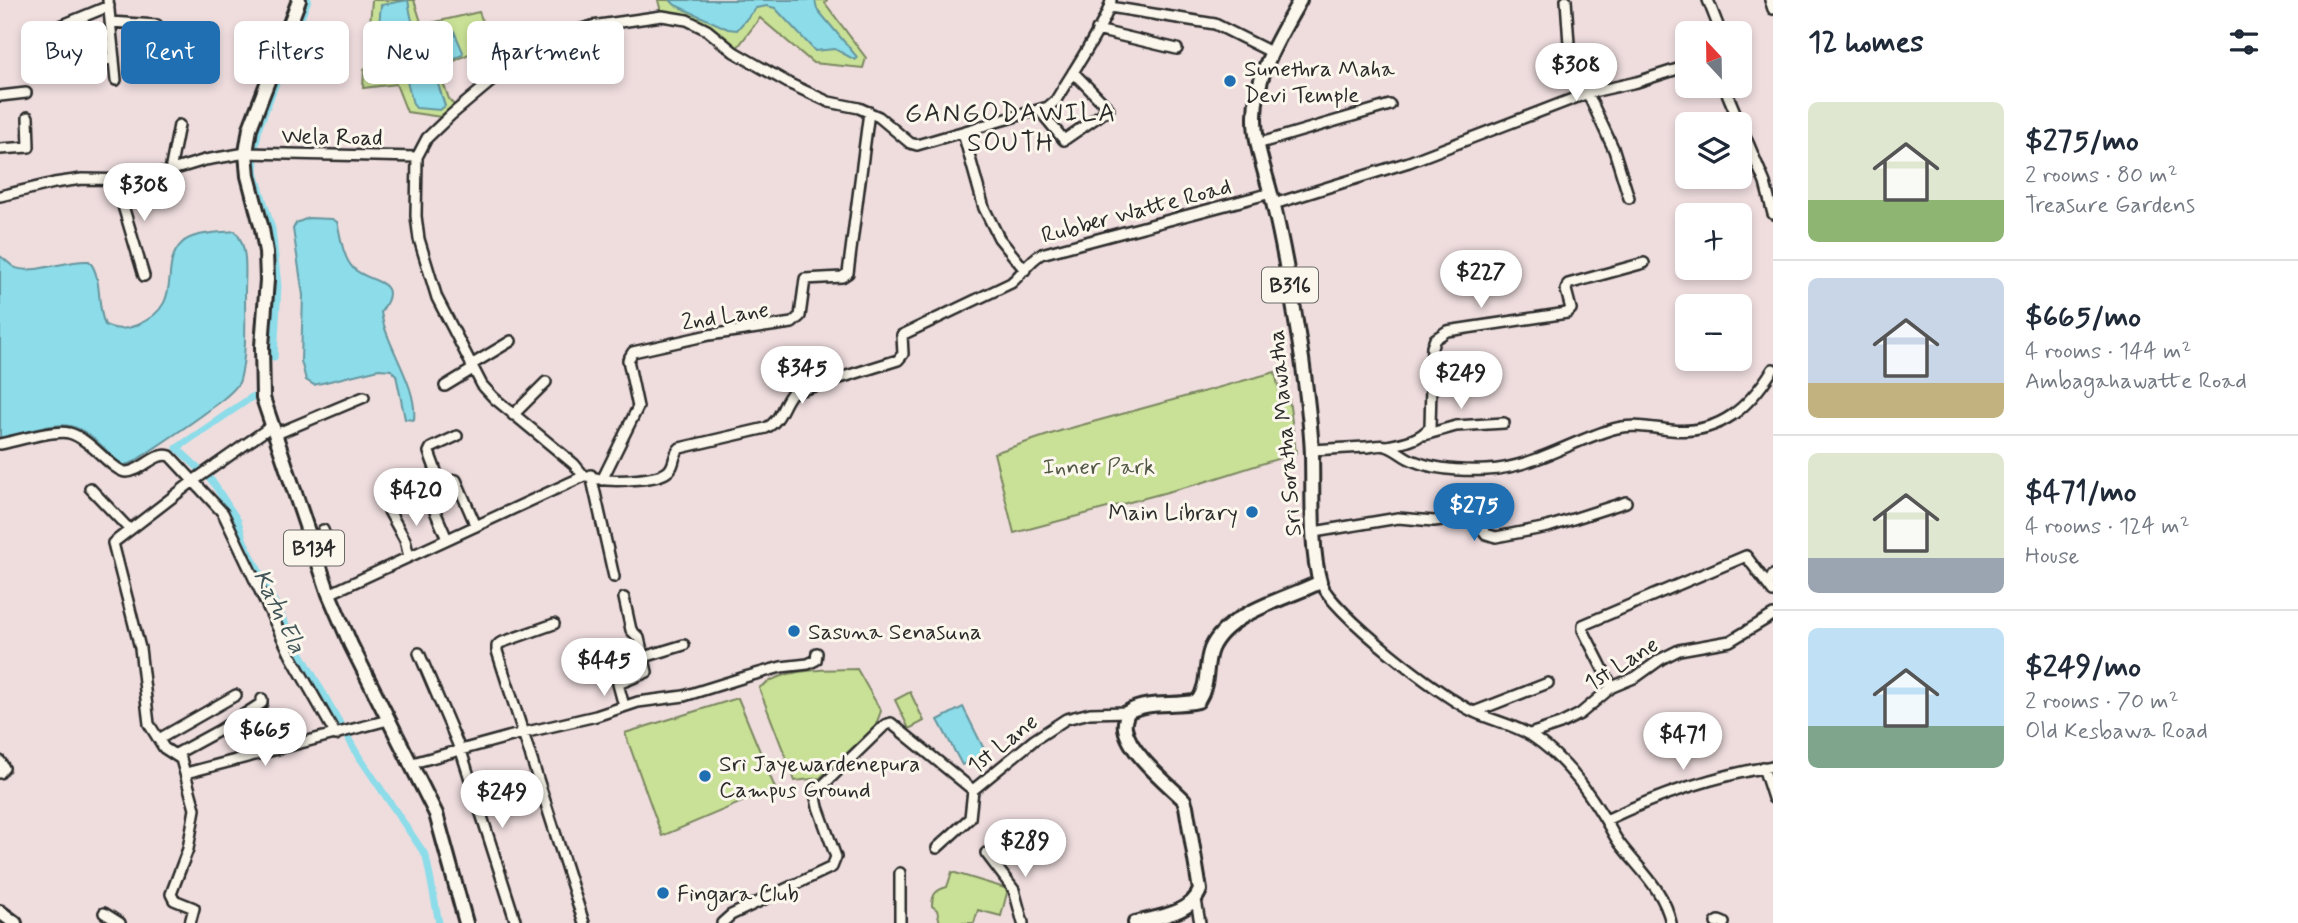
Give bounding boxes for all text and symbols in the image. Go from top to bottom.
chip: Buy [21,21,107,84]
chip: Rent [121,21,220,84]
chip: Filters [234,21,349,84]
chip: New [363,21,453,84]
chip: Apartment [467,21,624,84]
north arrow [1675,21,1752,98]
map controls [1675,21,1752,371]
text: 12 homes [1808,23,1924,62]
icon: filters [2225,23,2263,61]
pin: $308 [1535,43,1617,103]
text: $308 [1551,51,1601,81]
place label: Sunethra Maha Devi Temple [1244,55,1395,111]
marker: Sunethra Maha Devi Temple [1222,73,1238,89]
district label: GANGODAWILA SOUTH [905,97,1117,161]
button: layers [1675,112,1752,189]
street label: Wela Road [281,122,383,154]
text: $275/mo [2025,122,2139,161]
icon: home [1864,130,1948,214]
text: 2 rooms · 80 m² [2025,161,2178,191]
pin: $308 [103,164,185,223]
text: $308 [119,171,169,201]
street label: Rubber Watte Road [1038,172,1235,252]
text: Treasure Gardens [2025,191,2195,221]
button: + [1675,203,1752,280]
pin: $227 [1440,250,1522,310]
text: $227 [1456,258,1506,288]
road number: B316 [1262,268,1318,302]
button: − [1675,294,1752,371]
street label: 2nd Lane [679,295,771,339]
text: $665/mo [2025,298,2141,337]
icon: home [1864,306,1948,390]
street label: Sri Soratha Mawatha [1262,328,1310,538]
text: 4 rooms · 144 m² [2025,337,2192,367]
pin: $345 [761,346,843,406]
pin: $249 [1420,352,1502,411]
text: $345 [777,354,827,384]
text: $249 [1436,359,1486,389]
text: Ambagahawatte Road [2025,367,2247,397]
park label: Inner Park [1043,453,1155,483]
pin: $420 [375,468,457,528]
text: $471/mo [2025,473,2137,512]
text: $420 [390,476,442,506]
icon: home [1864,481,1948,565]
pin: $275 [1433,484,1515,543]
text: $275 [1449,491,1499,521]
place label: Main Library [1108,499,1238,529]
marker: Main Library [1244,504,1260,520]
text: 4 rooms · 124 m² [2025,512,2190,542]
road number: B134 [284,530,344,566]
text: House [2025,542,2079,572]
water label: Katu Ela [245,565,312,659]
place label: Sasuna Senasuna [808,618,982,648]
marker: Sasuna Senasuna [786,623,802,639]
street label: 1st Lane [1579,630,1665,699]
pin: $445 [563,638,645,698]
text: $445 [577,646,631,676]
text: $249/mo [2025,648,2141,687]
icon: home [1864,656,1948,740]
text: 2 rooms · 70 m² [2025,687,2179,717]
pin: $665 [224,708,306,768]
street label: 1st Lane [962,708,1045,782]
pin: $471 [1642,712,1724,772]
text: $665 [240,716,290,746]
text: Old Kesbawa Road [2025,717,2208,747]
text: $471 [1659,720,1707,750]
place label: Sri Jayewardenepura Campus Ground [719,750,920,806]
marker: Sri Jayewardenepura Campus Ground [697,768,713,784]
pin: $249 [461,770,543,830]
text: $249 [477,778,527,808]
pin: $289 [984,820,1066,879]
text: $289 [1000,827,1050,857]
place label: Fingara Club [677,880,799,912]
marker: Fingara Club [655,885,671,901]

